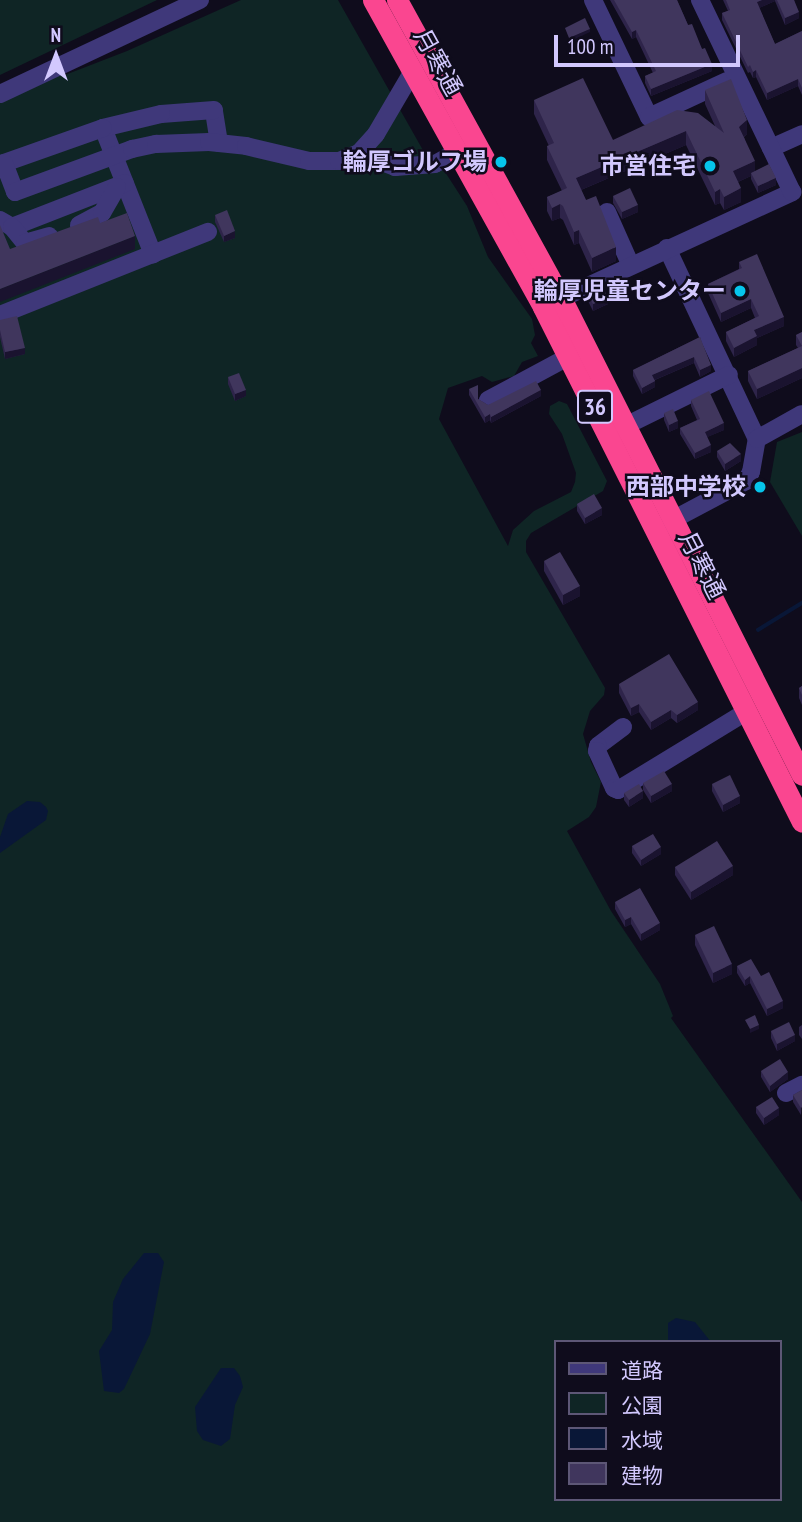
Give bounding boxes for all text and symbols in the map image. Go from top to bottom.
north arrow [21,21,91,91]
scale bar [557,21,742,65]
text: N [51,23,61,47]
street label: 月寒通 [408,24,468,100]
text: 100 m [567,33,613,60]
place label: 輪厚ゴルフ場 [343,148,487,176]
place label: 市営住宅 [600,152,696,180]
marker: 輪厚ゴルフ場 [493,154,509,170]
marker: 市営住宅 [702,158,718,174]
place label: 輪厚児童センター [534,277,726,305]
marker: 輪厚児童センター [732,283,748,299]
road number: 36 [576,388,614,426]
place label: 西部中学校 [626,473,746,501]
marker: 西部中学校 [752,479,768,495]
street label: 月寒通 [673,526,731,604]
legend [554,1340,781,1501]
text: 道路 [621,1357,663,1384]
text: 公園 [621,1392,663,1419]
text: 水域 [621,1427,663,1454]
text: 建物 [621,1462,663,1489]

